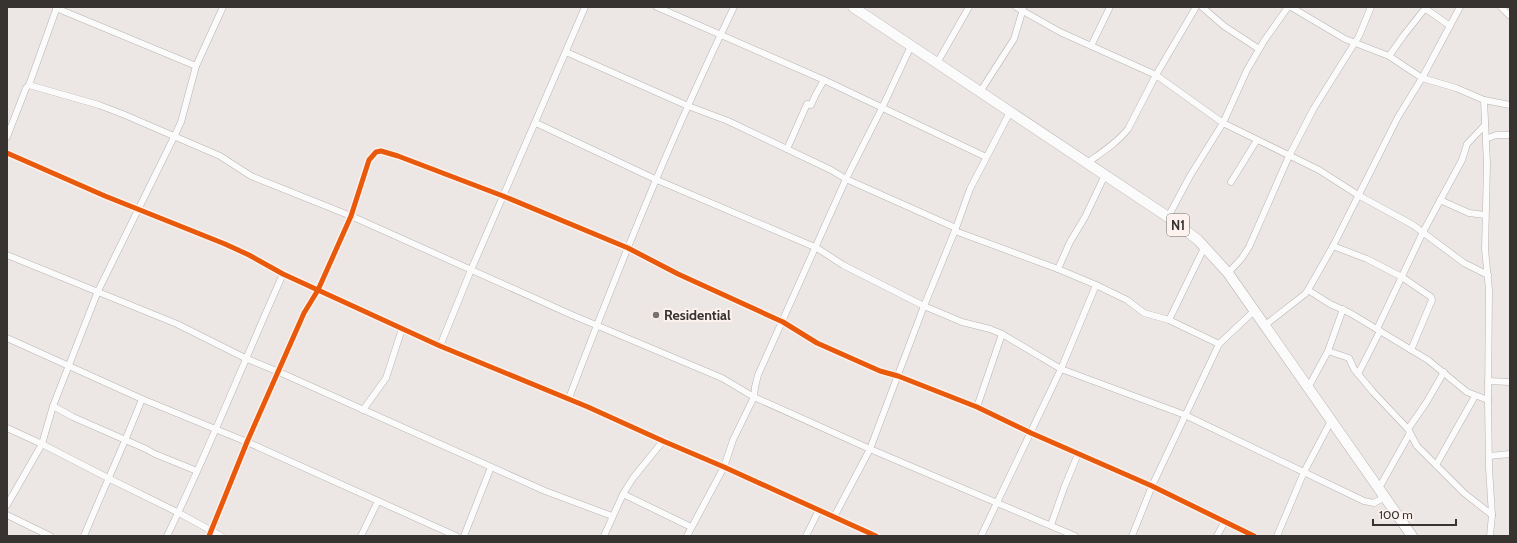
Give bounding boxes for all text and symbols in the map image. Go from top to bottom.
road number: N1 [1167,214,1189,236]
place label: Residential [664,306,731,324]
marker: Residential [651,310,661,320]
scale bar [1373,501,1456,527]
text: 100 m [1379,507,1413,522]

